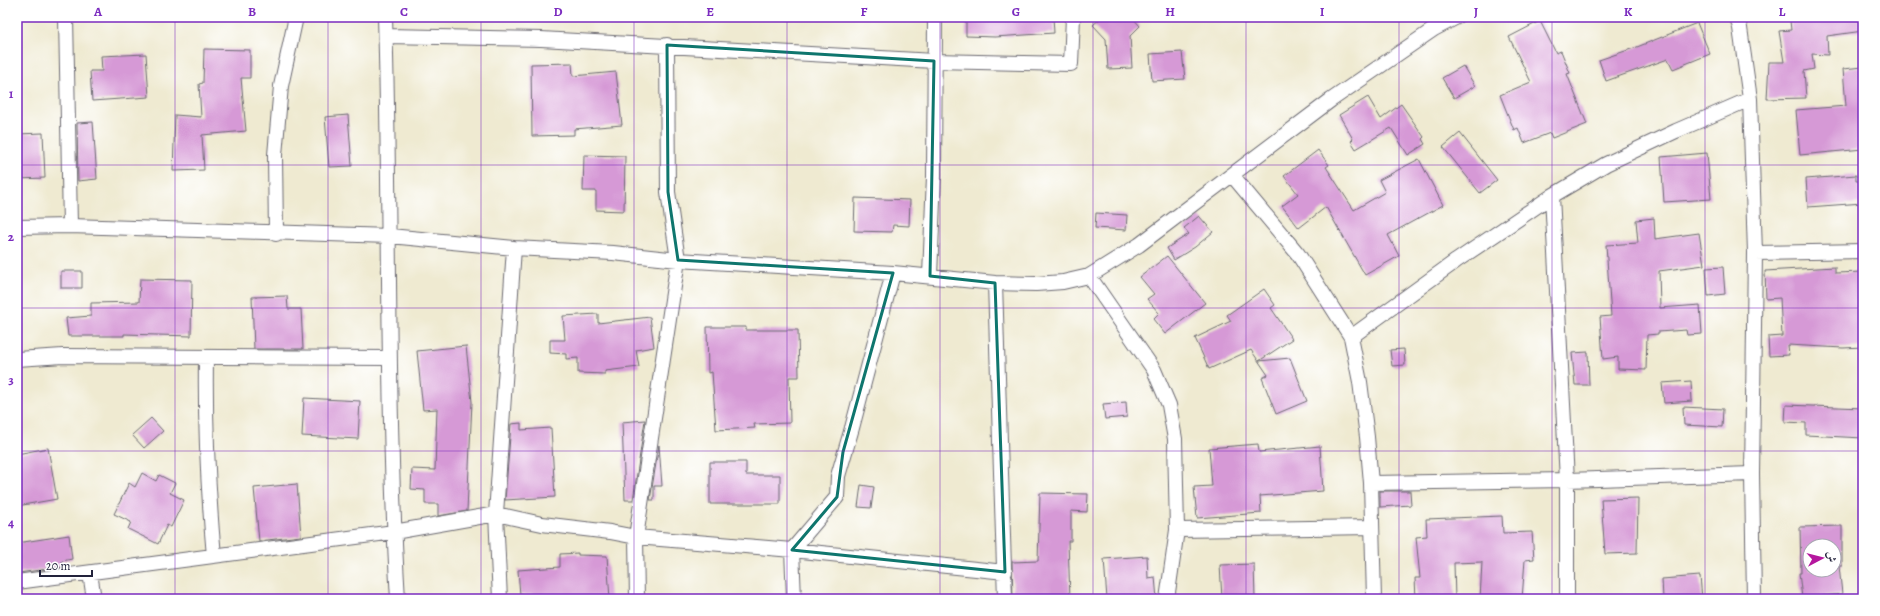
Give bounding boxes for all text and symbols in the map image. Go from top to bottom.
text: A [93,3,103,20]
text: B [248,3,256,20]
text: C [400,3,408,20]
text: D [553,3,563,20]
text: E [706,3,714,20]
text: F [861,3,868,20]
text: G [1012,3,1020,20]
text: H [1165,3,1175,20]
text: I [1320,3,1325,20]
text: J [1474,3,1478,20]
text: K [1624,3,1633,20]
text: L [1779,3,1786,20]
text: 1 [9,85,14,102]
text: 2 [8,228,15,245]
text: 3 [8,371,14,388]
text: 4 [8,514,14,531]
north arrow [1802,538,1842,578]
text: ش [1823,551,1840,563]
scale bar [40,552,92,578]
text: 20 m [46,558,70,574]

